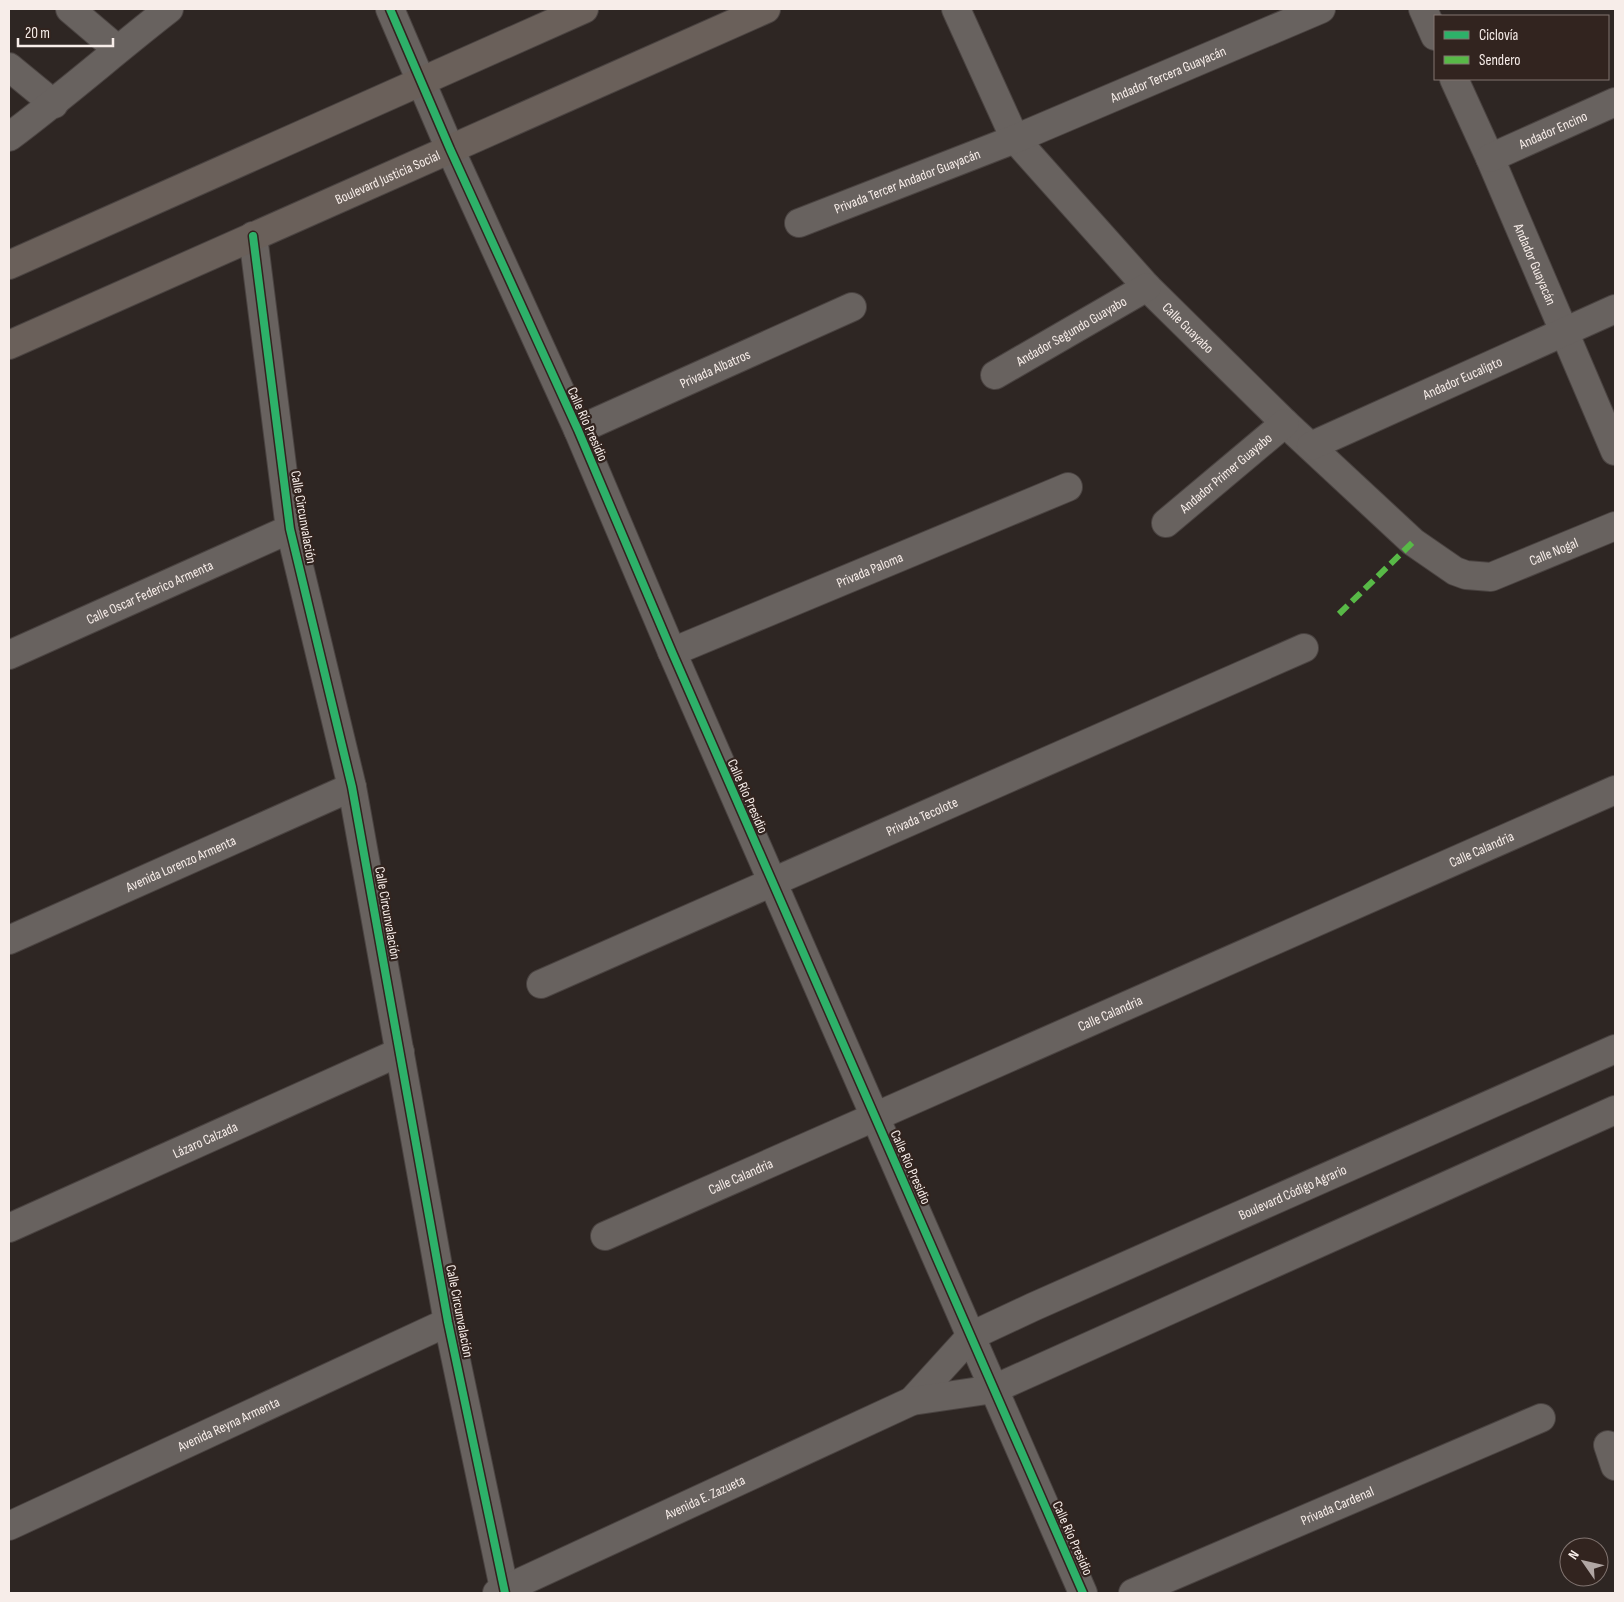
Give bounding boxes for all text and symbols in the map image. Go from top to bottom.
scale bar [18,15,112,47]
legend [1434,15,1609,80]
text: 20 m [25,24,50,43]
text: Ciclovía [1479,26,1519,45]
street label: Andador Tercera Guayacán [1107,42,1229,107]
text: Sendero [1479,51,1520,70]
street label: Andador Encino [1515,107,1590,153]
street label: Privada Tercer Andador Guayacán [832,145,983,217]
street label: Boulevard Justicia Social [332,147,443,208]
street label: Andador Guayacán [1509,220,1560,307]
street label: Andador Segundo Guayabo [1012,293,1130,370]
street label: Calle Guayabo [1159,299,1217,357]
street label: Privada Albatros [677,346,753,392]
street label: Andador Eucalipto [1419,353,1505,404]
street label: Calle Río Presidio [564,385,612,464]
street label: Andador Primer Guayabo [1176,429,1276,517]
street label: Calle Circunvalación [287,469,320,565]
street label: Calle Nogal [1527,534,1581,569]
street label: Privada Paloma [834,549,906,592]
street label: Calle Oscar Federico Armenta [84,557,216,628]
street label: Calle Río Presidio [724,757,772,836]
street label: Privada Tecolote [883,794,960,840]
street label: Calle Calandria [1447,828,1516,871]
street label: Avenida Lorenzo Armenta [122,832,239,896]
street label: Calle Circunvalación [371,865,404,961]
street label: Calle Calandria [1075,992,1145,1035]
street label: Lázaro Calzada [170,1118,240,1162]
street label: Calle Río Presidio [887,1128,935,1207]
street label: Calle Calandria [706,1155,776,1198]
street label: Boulevard Código Agrario [1236,1161,1349,1224]
street label: Calle Circunvalación [442,1263,477,1359]
street label: Avenida Reyna Armenta [174,1394,282,1456]
street label: Avenida E. Zazueta [661,1471,748,1524]
street label: Privada Cardenal [1298,1483,1376,1529]
street label: Calle Río Presidio [1049,1499,1097,1578]
north arrow [1559,1537,1609,1587]
text: N [1564,1547,1583,1563]

